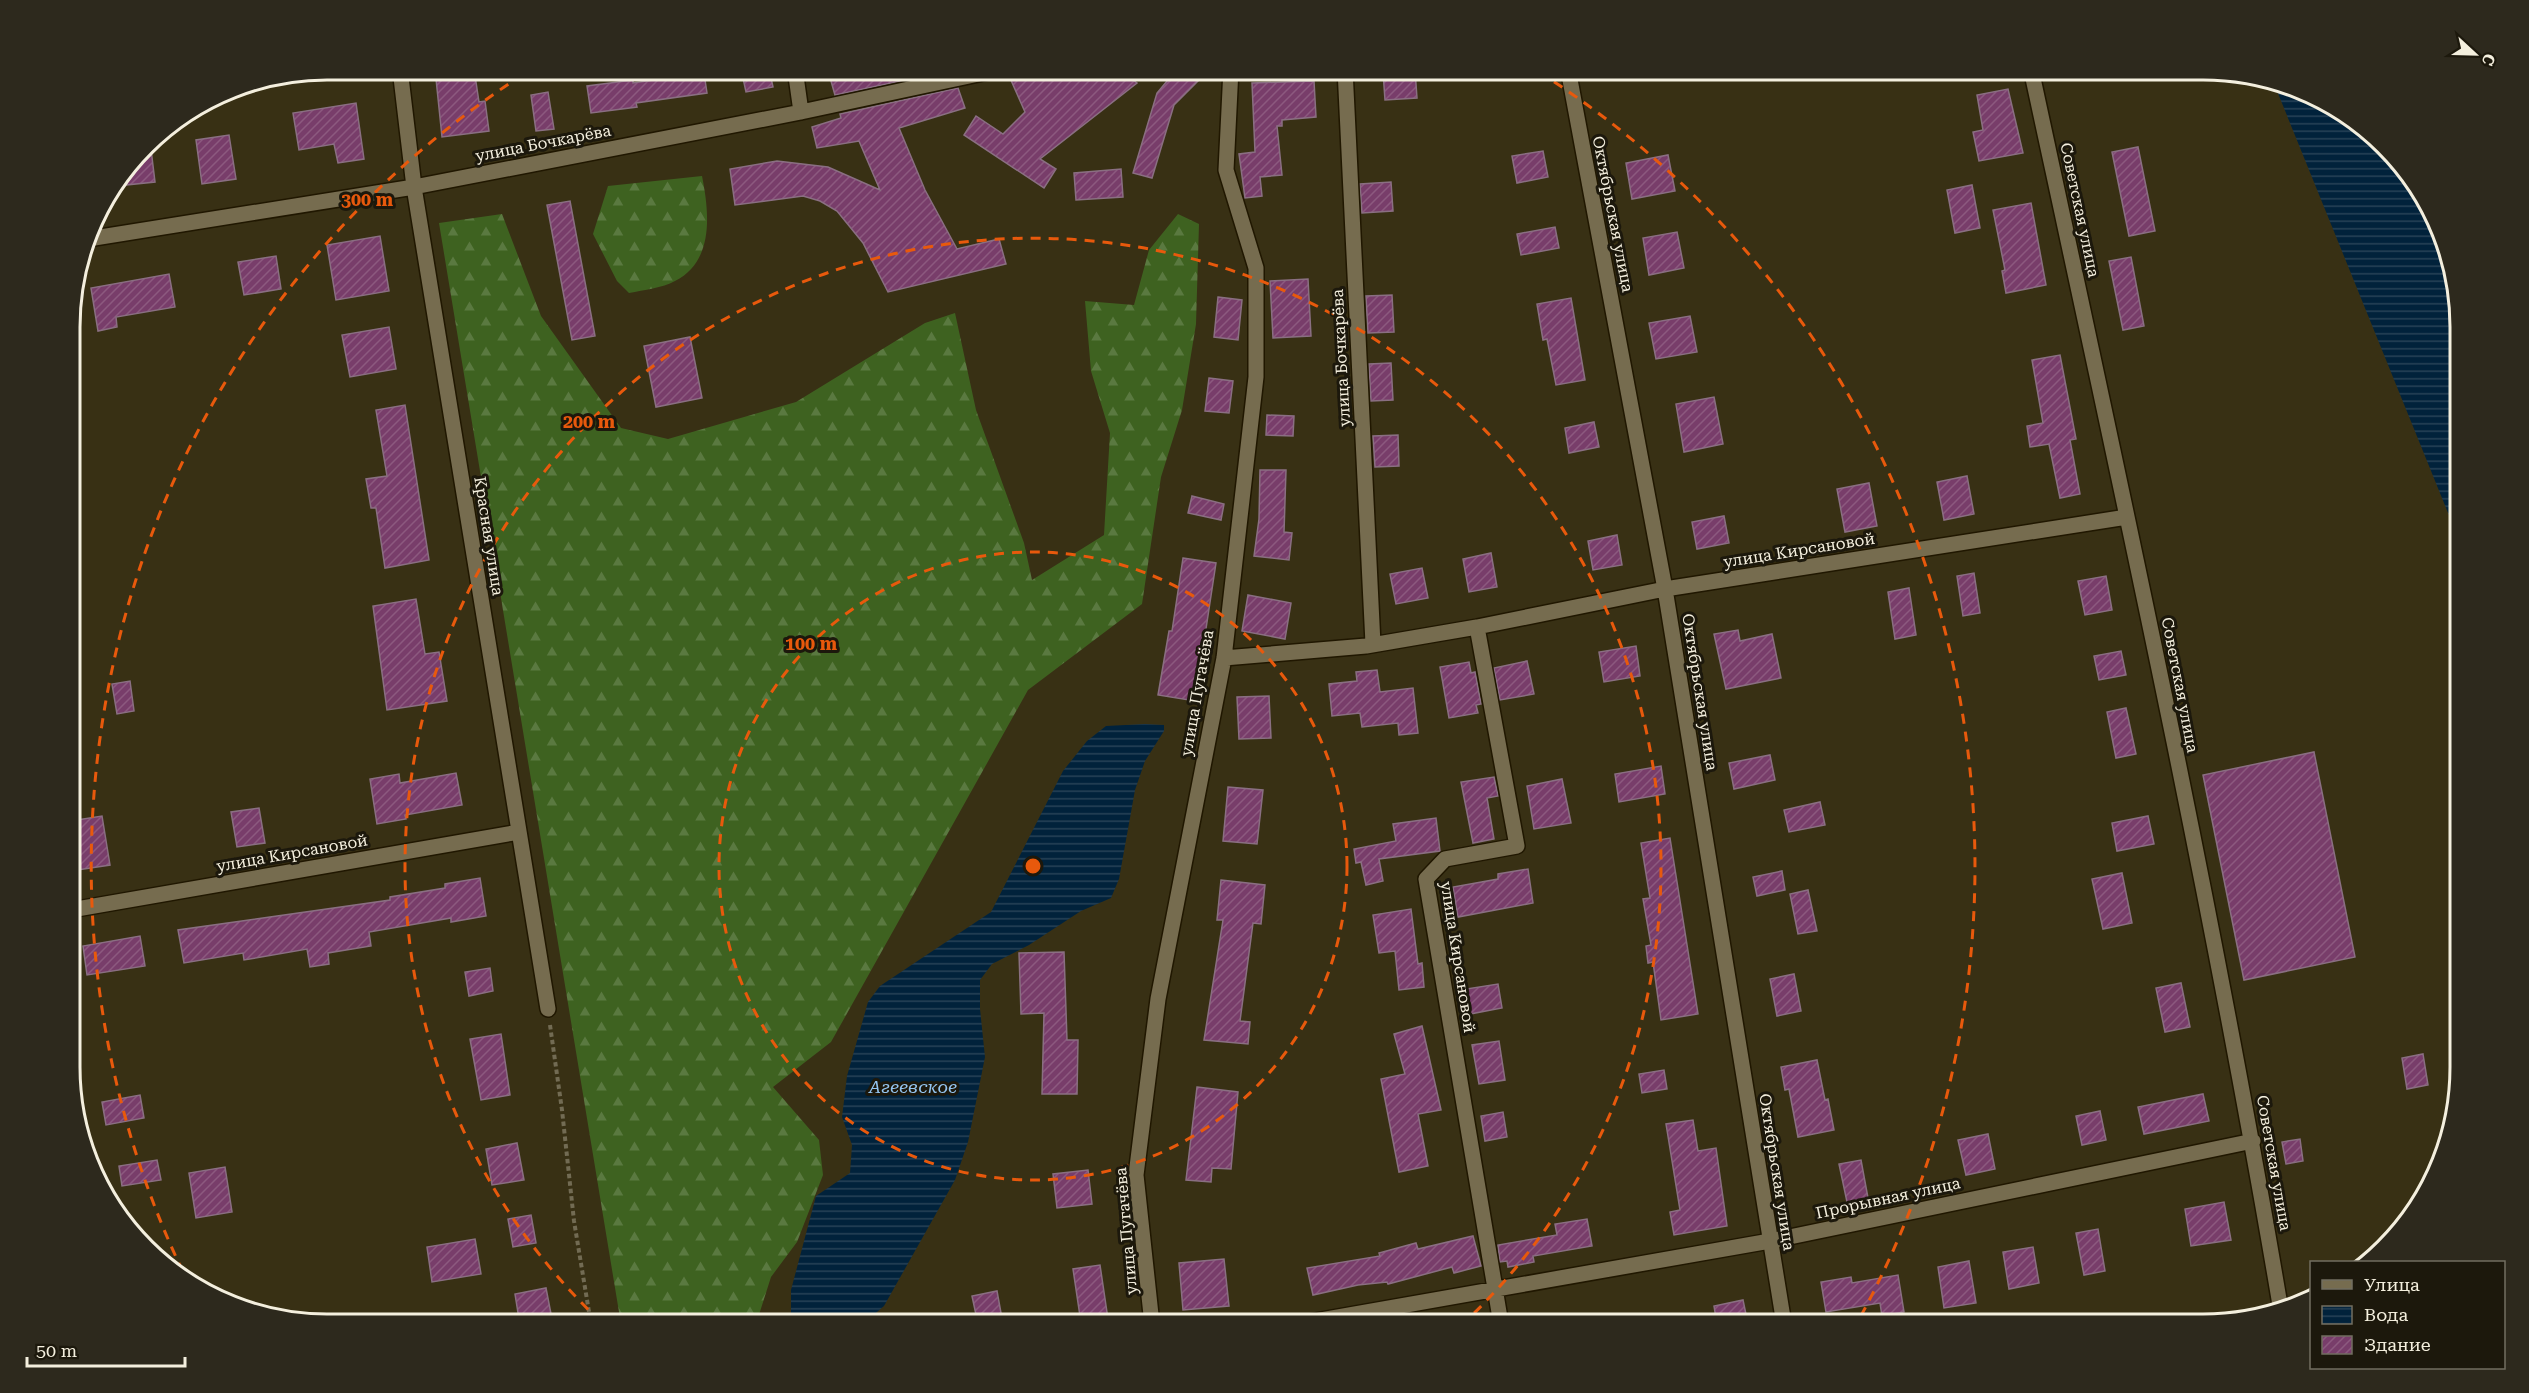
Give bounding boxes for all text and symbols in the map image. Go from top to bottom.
north arrow [2445,24,2505,84]
text: С [2478,51,2499,68]
street label: улица Бочкарёва [474,120,613,165]
street label: Октябрьская улица [1589,134,1638,294]
street label: Советская улица [2056,141,2104,279]
text: 300 m [341,189,394,210]
street label: улица Бочкарёва [1328,288,1354,427]
text: 200 m [563,411,616,432]
street label: Красная улица [470,475,508,597]
street label: улица Кирсановой [1722,529,1876,571]
street label: Октябрьская улица [1678,612,1722,772]
street label: Советская улица [2158,616,2202,755]
street label: улица Пугачёва [1177,628,1218,758]
text: 100 m [785,633,838,654]
street label: улица Кирсановой [215,830,369,876]
centre of rings [1023,856,1043,876]
street label: улица Кирсановой [1437,880,1479,1034]
water label: Агеевское [868,1076,957,1097]
street label: Октябрьская улица [1755,1092,1799,1252]
street label: Советская улица [2253,1094,2295,1233]
street label: улица Пугачёва [1111,1166,1141,1296]
street label: Прорывная улица [1814,1173,1962,1223]
legend [2310,1261,2505,1369]
text: Улица [2364,1274,2420,1295]
text: Вода [2364,1304,2408,1325]
scale bar [27,1330,184,1368]
text: Здание [2364,1334,2431,1355]
text: 50 m [36,1340,77,1361]

